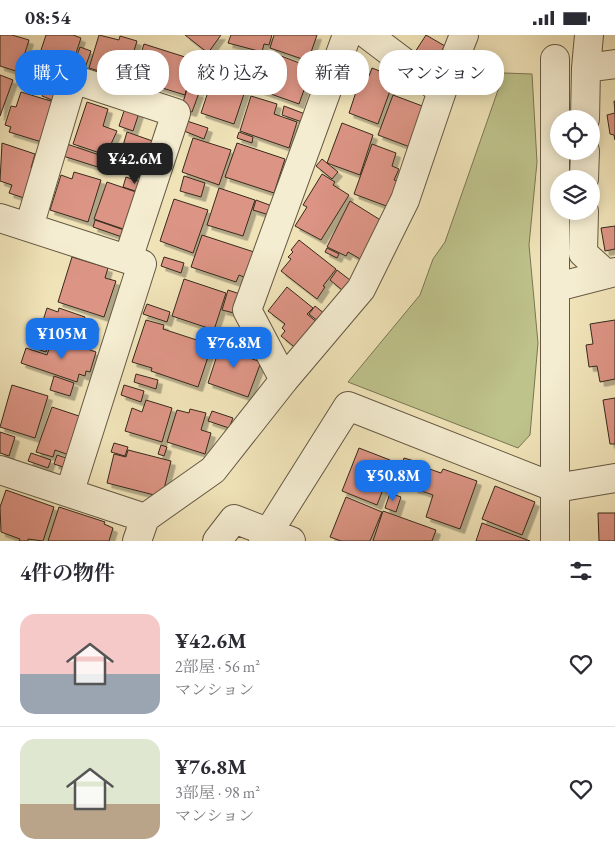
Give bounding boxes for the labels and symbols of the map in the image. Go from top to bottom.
pin: ¥42.6M [94,143,176,185]
pin: ¥105M [27,317,97,360]
pin: ¥76.8M [193,327,275,369]
pin: ¥50.8M [352,459,434,502]

